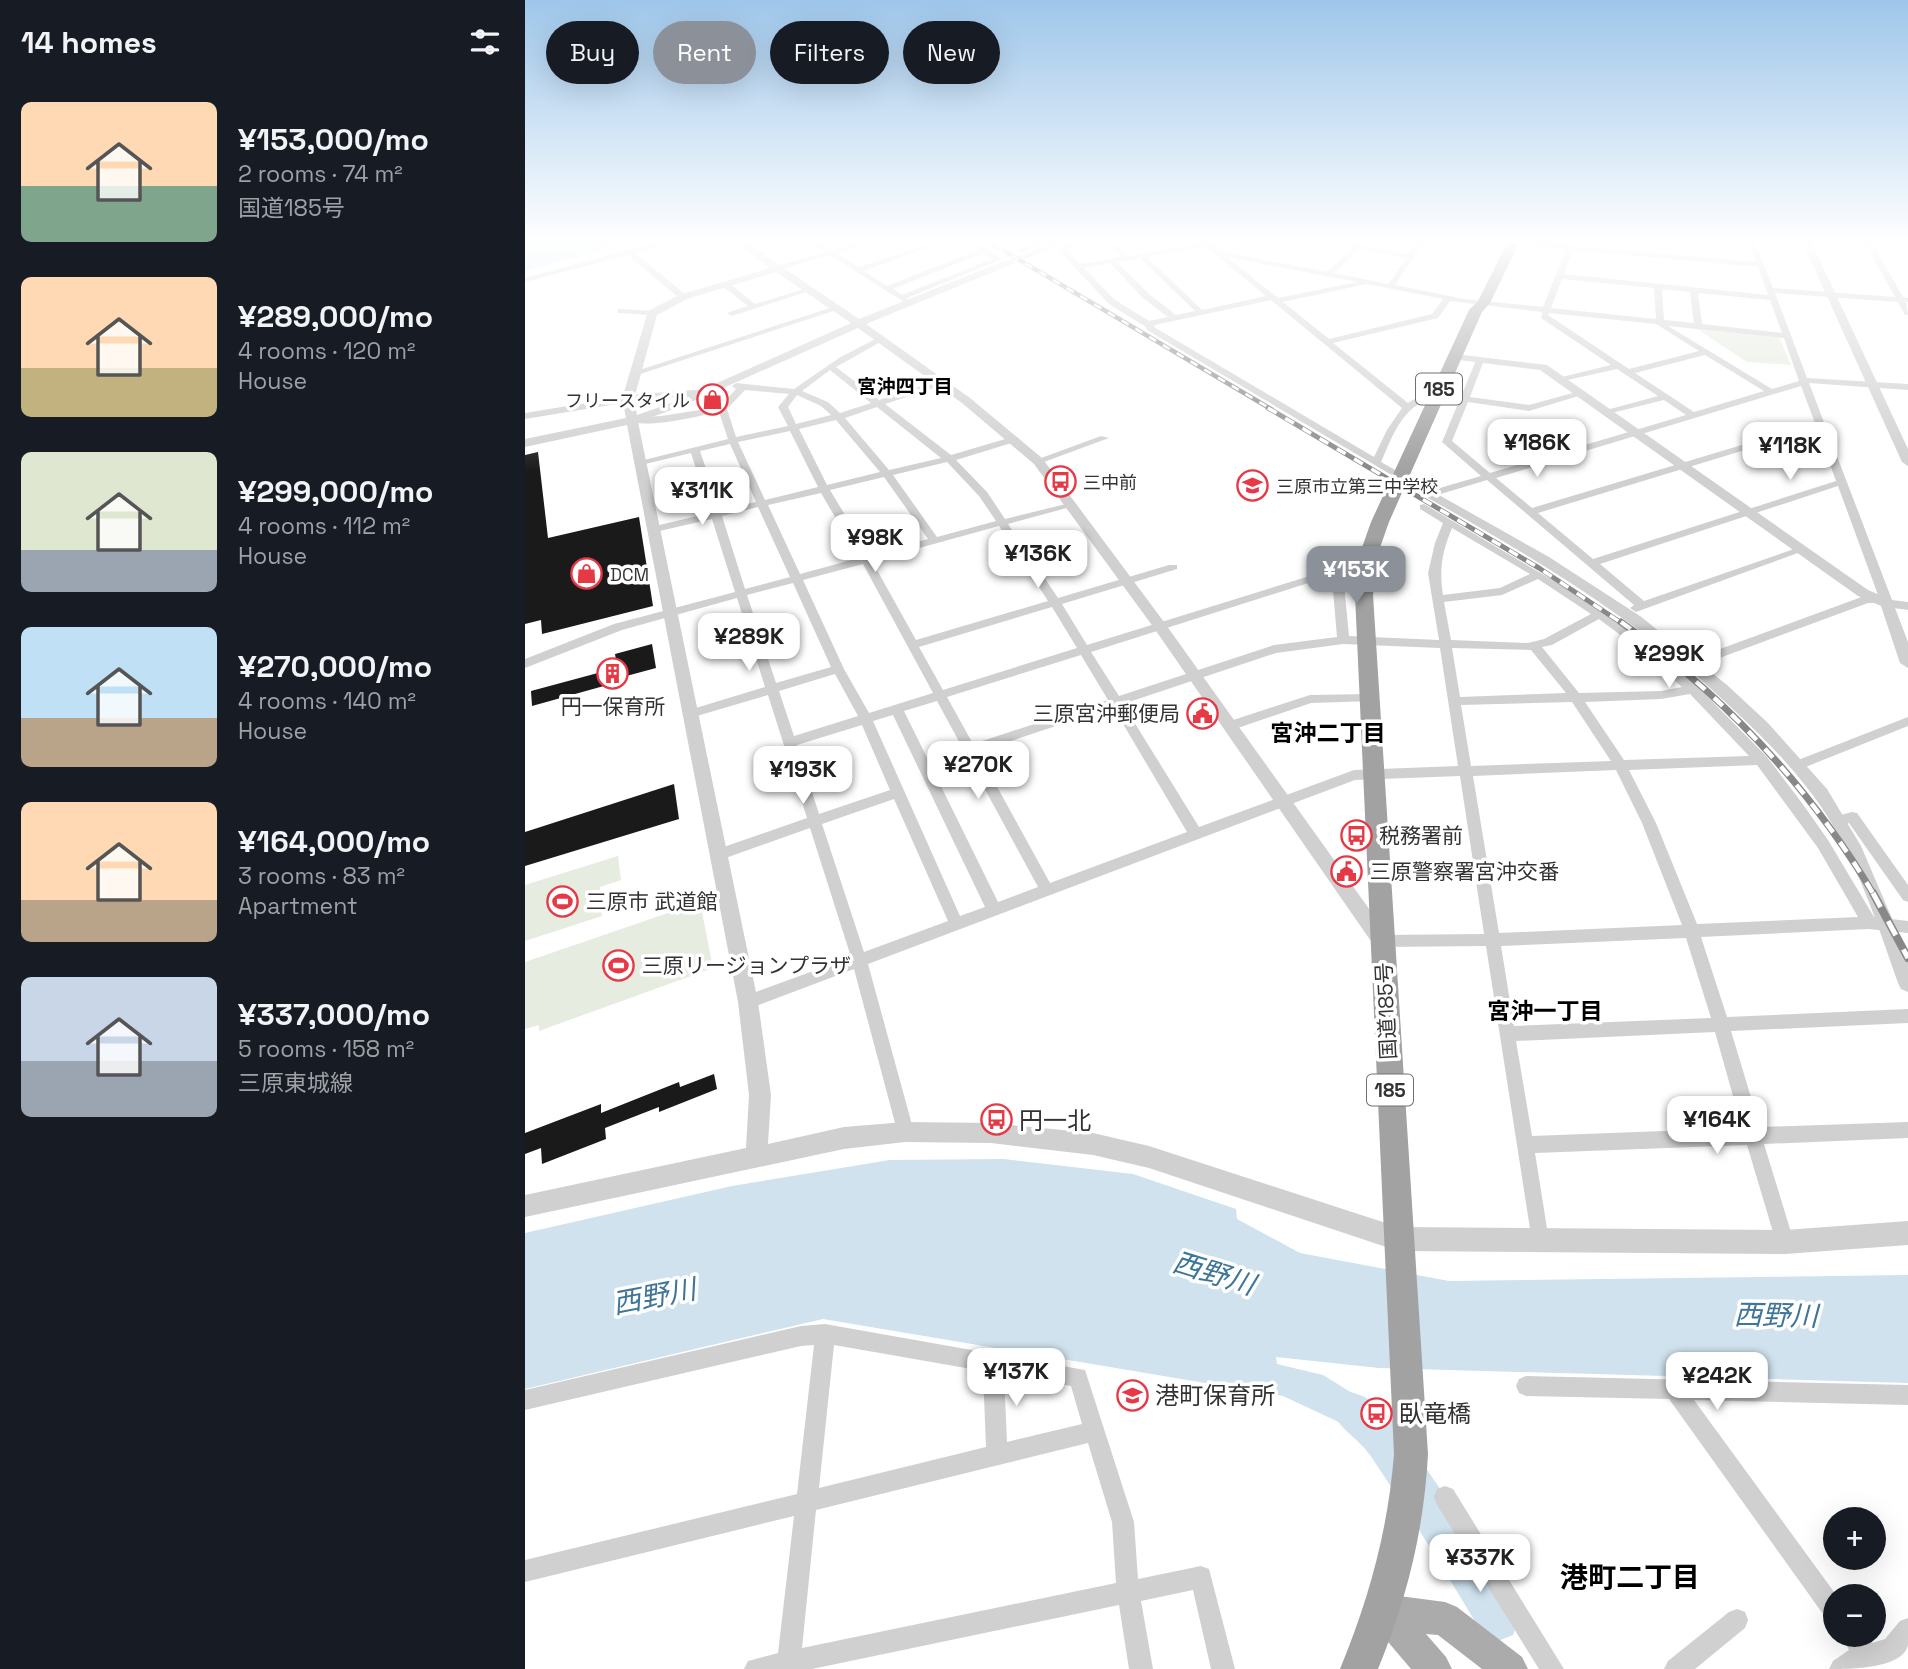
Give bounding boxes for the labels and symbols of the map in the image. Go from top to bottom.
district label: 宮沖四丁目 [857,374,953,399]
road number: 185 [1416,374,1462,404]
shop icon: フリースタイル [696,383,730,417]
place label: フリースタイル [565,389,690,412]
pin: ¥186K [1488,420,1586,479]
pin: ¥118K [1741,422,1839,482]
bus stop icon: 三中前 [1043,465,1077,499]
pin: ¥311K [653,468,751,527]
school or university icon: 三原市立第三中学校 [1236,469,1270,503]
place label: 三中前 [1083,471,1137,494]
place label: 三原市立第三中学校 [1276,475,1438,498]
pin: ¥98K [834,514,916,574]
pin: ¥136K [989,530,1087,590]
pin: ¥153K [1307,546,1405,606]
shop icon: DCM [570,557,604,591]
place label: DCM [610,563,649,586]
pin: ¥289K [700,614,798,673]
pin: ¥299K [1620,630,1718,690]
building icon: 円一保育所 [596,657,630,691]
place label: 円一保育所 [561,693,666,720]
public building icon: 三原宮沖郵便局 [1186,696,1220,730]
place label: 三原宮沖郵便局 [1033,700,1180,727]
district label: 宮沖二丁目 [1271,718,1386,748]
pin: ¥270K [929,742,1027,801]
pin: ¥193K [754,746,852,806]
bus stop icon: 税務署前 [1339,818,1373,852]
place label: 税務署前 [1379,822,1463,849]
public building icon: 三原警察署宮沖交番 [1330,854,1364,888]
place label: 三原警察署宮沖交番 [1370,858,1559,885]
sports icon: 三原市 武道館 [546,884,580,918]
place label: 三原市 武道館 [586,888,717,915]
sports icon: 三原リージョンプラザ [602,948,636,982]
place label: 三原リージョンプラザ [642,952,851,979]
street label: 国道185号 [1370,962,1402,1060]
district label: 宮沖一丁目 [1488,996,1603,1026]
road number: 185 [1367,1074,1413,1106]
pin: ¥164K [1668,1096,1766,1156]
bus stop icon: 円一北 [979,1103,1013,1137]
place label: 円一北 [1019,1105,1091,1136]
water label: 西野川 [1169,1244,1262,1303]
water label: 西野川 [609,1270,702,1322]
water label: 西野川 [1734,1296,1821,1334]
pin: ¥137K [967,1348,1065,1408]
pin: ¥242K [1668,1352,1766,1412]
school or university icon: 港町保育所 [1115,1378,1149,1412]
place label: 港町保育所 [1155,1380,1275,1411]
bus stop icon: 臥竜橋 [1359,1396,1393,1430]
place label: 臥竜橋 [1399,1398,1471,1429]
pin: ¥337K [1431,1534,1529,1594]
district label: 港町二丁目 [1560,1559,1700,1595]

